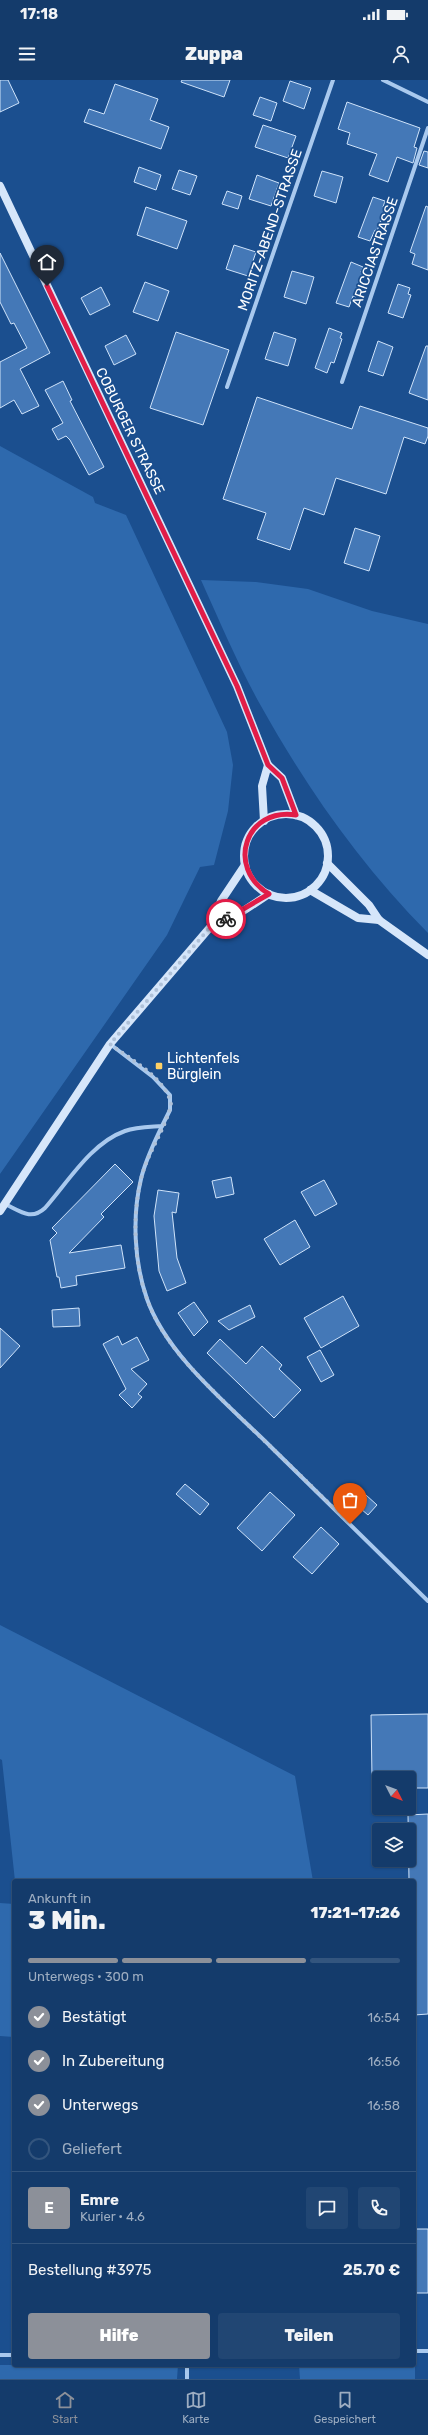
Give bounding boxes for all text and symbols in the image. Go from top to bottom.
text: 17:18 [20,5,58,23]
icon: menu [16,43,38,65]
text: Zuppa [185,43,243,65]
icon: person [390,43,412,65]
street label: MORITZ-ABEND-STRASSE [234,147,306,313]
street label: ARICCIASTRASSE [348,195,402,309]
pin [30,245,64,286]
icon: home [36,251,58,273]
street label: COBURGER STRASSE [92,365,168,497]
courier [206,899,246,939]
icon: bike [215,908,237,930]
place label: Lichtenfels Bürglein [167,1050,240,1083]
marker: Lichtenfels Bürglein [154,1061,164,1071]
pin [333,1483,367,1524]
icon: bag [339,1489,361,1511]
north arrow [372,1771,416,1815]
map controls [372,1771,416,1867]
button: layers [372,1823,416,1867]
text: Ankunft in [28,1891,91,1906]
text: 17:21–17:26 [311,1904,400,1922]
text: 3 Min. [28,1905,106,1936]
text: Unterwegs · 300 m [28,1969,144,1984]
icon: check [28,2006,50,2028]
text: Bestätigt [62,2008,126,2026]
text: 16:54 [367,2010,400,2025]
icon: check [28,2050,50,2072]
text: In Zubereitung [62,2052,165,2070]
text: 16:56 [368,2054,400,2069]
icon: check [28,2094,50,2116]
text: Unterwegs [62,2096,138,2114]
text: 16:58 [367,2098,400,2113]
text: Geliefert [62,2140,122,2158]
button: chat [306,2187,348,2229]
button: phone [358,2187,400,2229]
text: Emre [80,2191,119,2209]
text: E [44,2199,54,2217]
text: Kurier · 4.6 [80,2209,145,2224]
text: Bestellung #3975 [28,2261,151,2279]
text: 25.70 € [343,2261,400,2279]
button: Hilfe [28,2313,210,2359]
button: Teilen [218,2313,400,2359]
tab: Start [52,2389,78,2426]
tab: Karte [182,2389,209,2426]
tab: Gespeichert [314,2389,376,2426]

